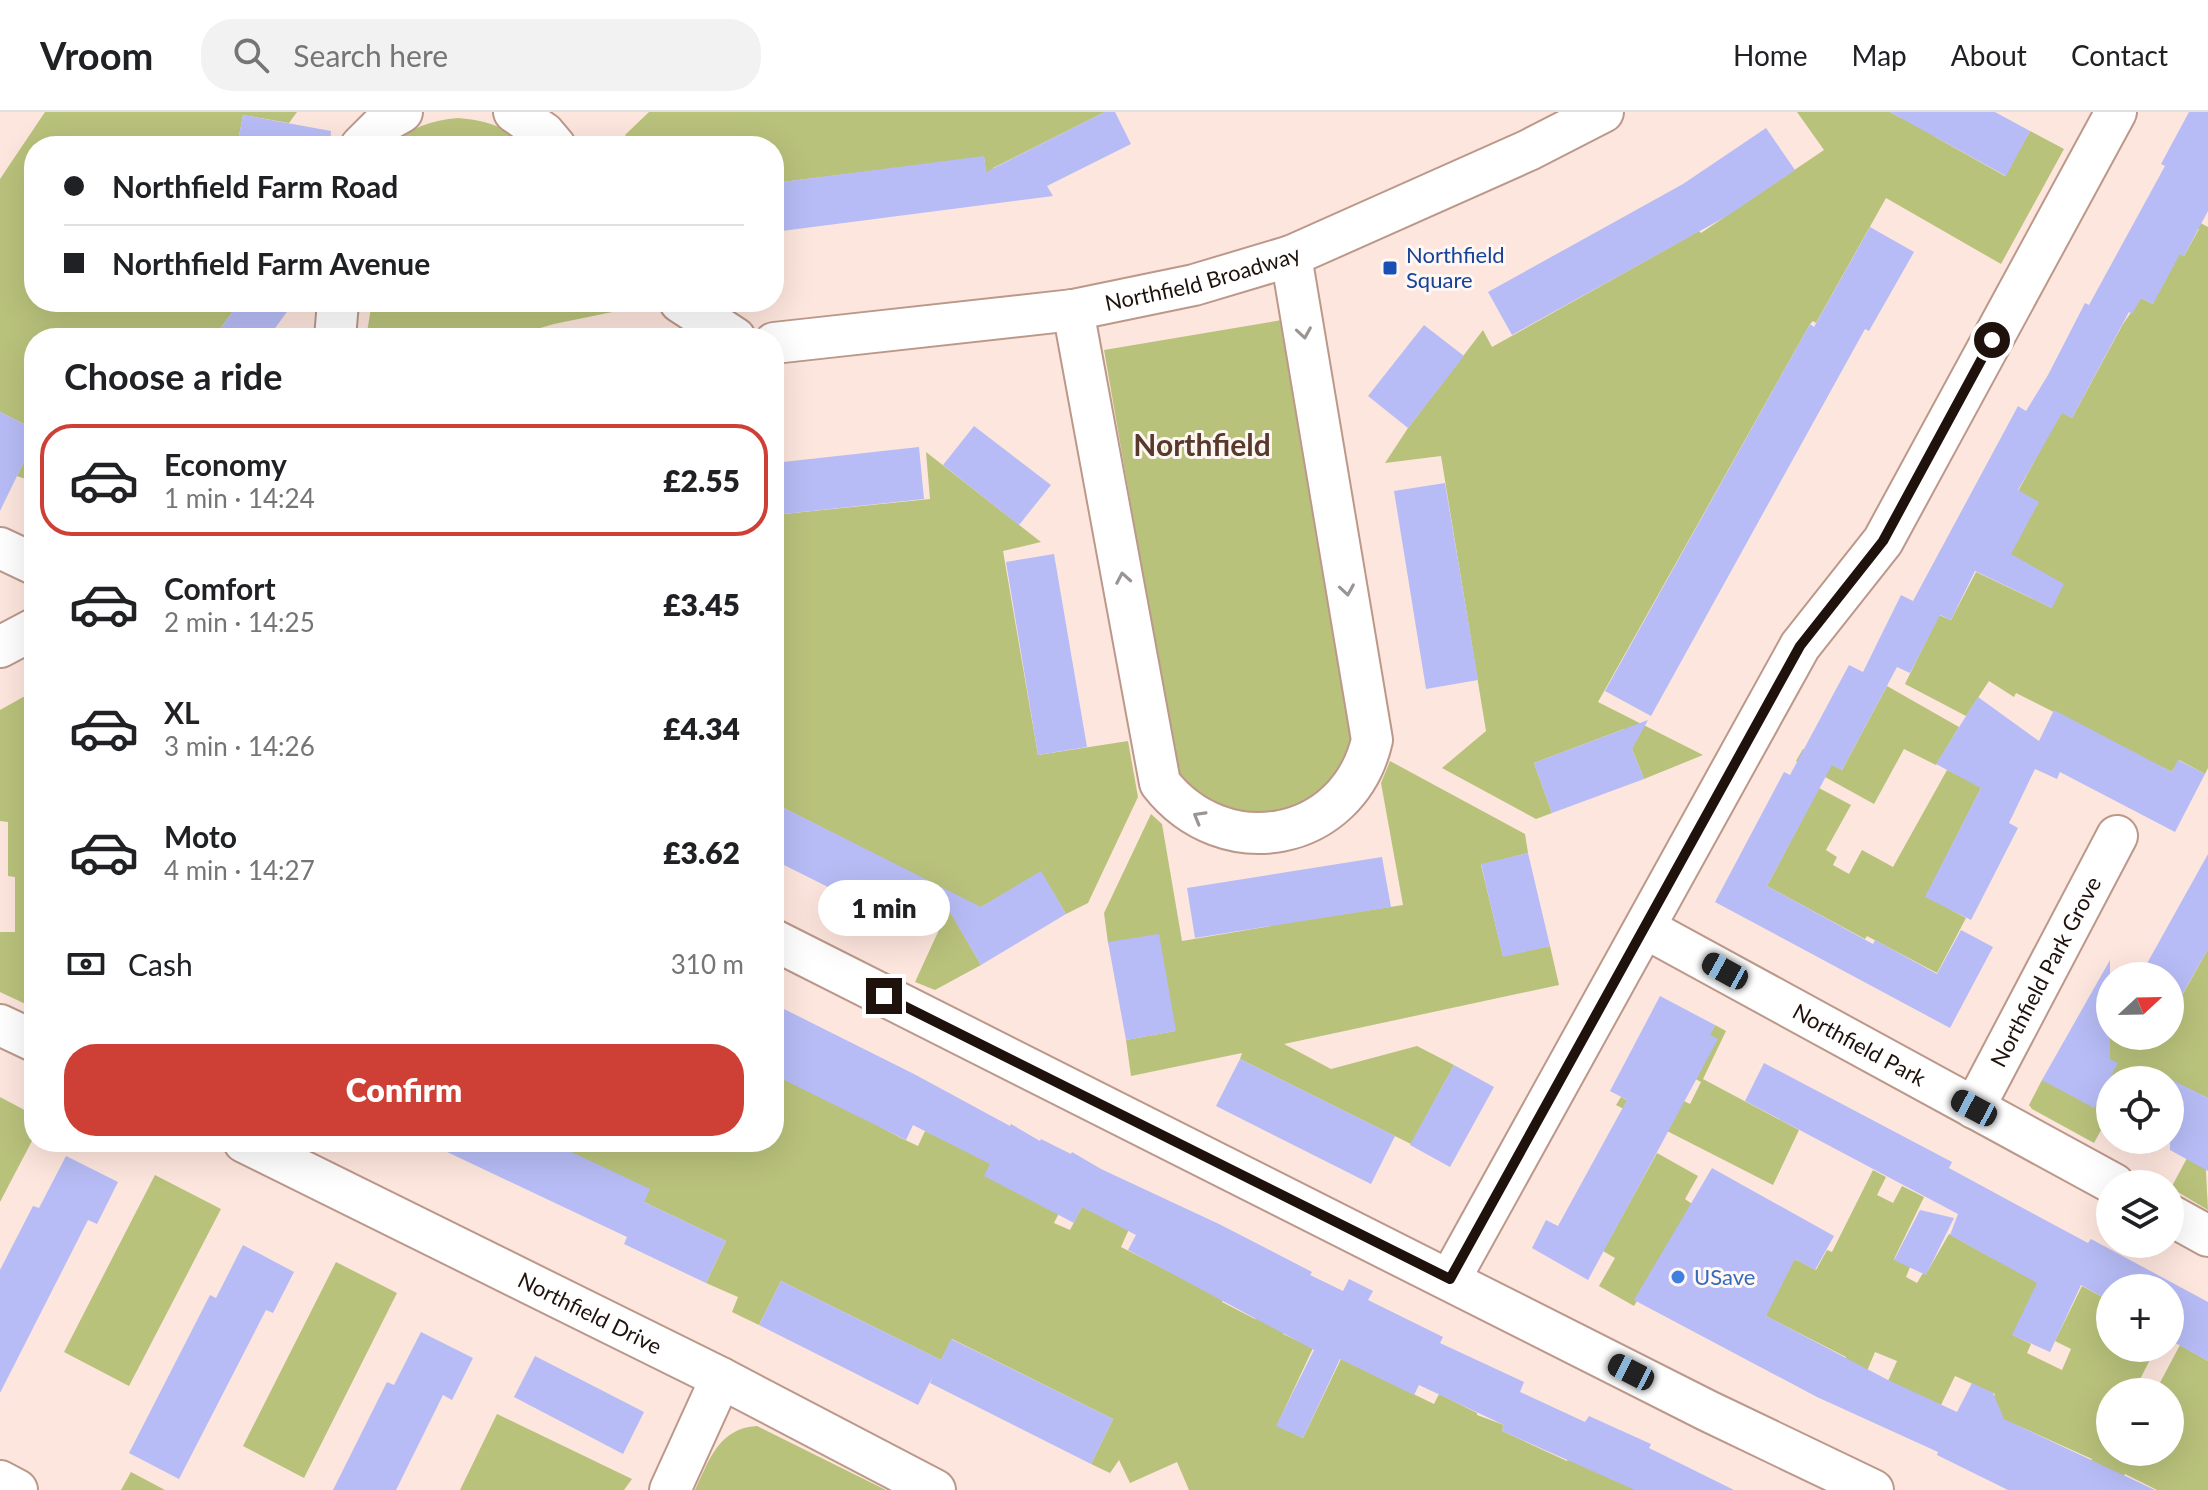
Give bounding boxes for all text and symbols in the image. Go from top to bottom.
search box [201,19,761,91]
text: Vroom [40,32,153,78]
icon: search [229,33,273,77]
text: Search here [293,37,448,73]
text: Home [1733,38,1808,72]
text: Map [1852,38,1907,72]
text: About [1951,38,2027,72]
text: Contact [2071,38,2168,72]
text: Northfield Farm Road [112,168,398,204]
street label: Northfield Broadway [1102,239,1305,316]
place label: Northfield Square [1406,241,1505,293]
text: Northfield Farm Avenue [112,245,430,281]
marker: Northfield Square [1381,259,1399,277]
route start [1974,322,2010,358]
one-way arrow [1295,326,1312,340]
text: Choose a ride [64,354,283,398]
district label: Northfield [1133,426,1271,462]
icon: car [68,444,140,516]
text: Economy [164,446,287,482]
text: £2.55 [663,462,740,498]
text: 1 min · 14:24 [164,482,315,514]
icon: car [68,568,140,640]
text: Comfort [164,570,276,606]
one-way arrow [1115,571,1132,585]
one-way arrow [1338,583,1355,596]
text: £3.45 [663,586,740,622]
text: 2 min · 14:25 [164,606,315,638]
icon: car [68,692,140,764]
text: XL [164,694,200,730]
text: £4.34 [663,710,740,746]
text: 3 min · 14:26 [164,730,315,762]
one-way arrow [1193,811,1208,827]
icon: car [68,816,140,888]
text: Moto [164,818,237,854]
text: £3.62 [663,834,740,870]
text: 4 min · 14:27 [164,854,315,886]
street label: Northfield Park Grove [1984,872,2106,1071]
callout: 1 min [818,880,950,936]
text: 1 min [852,892,916,924]
icon: cash [64,942,108,986]
text: Cash [128,946,193,982]
text: 310 m [671,948,744,980]
car [1698,949,1752,993]
north arrow [2096,962,2184,1050]
map controls [2096,962,2184,1466]
route end [866,978,902,1014]
street label: Northfield Park [1788,997,1931,1092]
button: Confirm [64,1044,744,1136]
button: locate [2096,1066,2184,1154]
car [1947,1086,2001,1130]
button: layers [2096,1170,2184,1258]
place label: USave [1694,1263,1755,1290]
street label: Northfield Drive [514,1266,666,1360]
marker: USave [1669,1268,1687,1286]
button: + [2096,1274,2184,1362]
car [1604,1350,1658,1394]
button: − [2096,1378,2184,1466]

